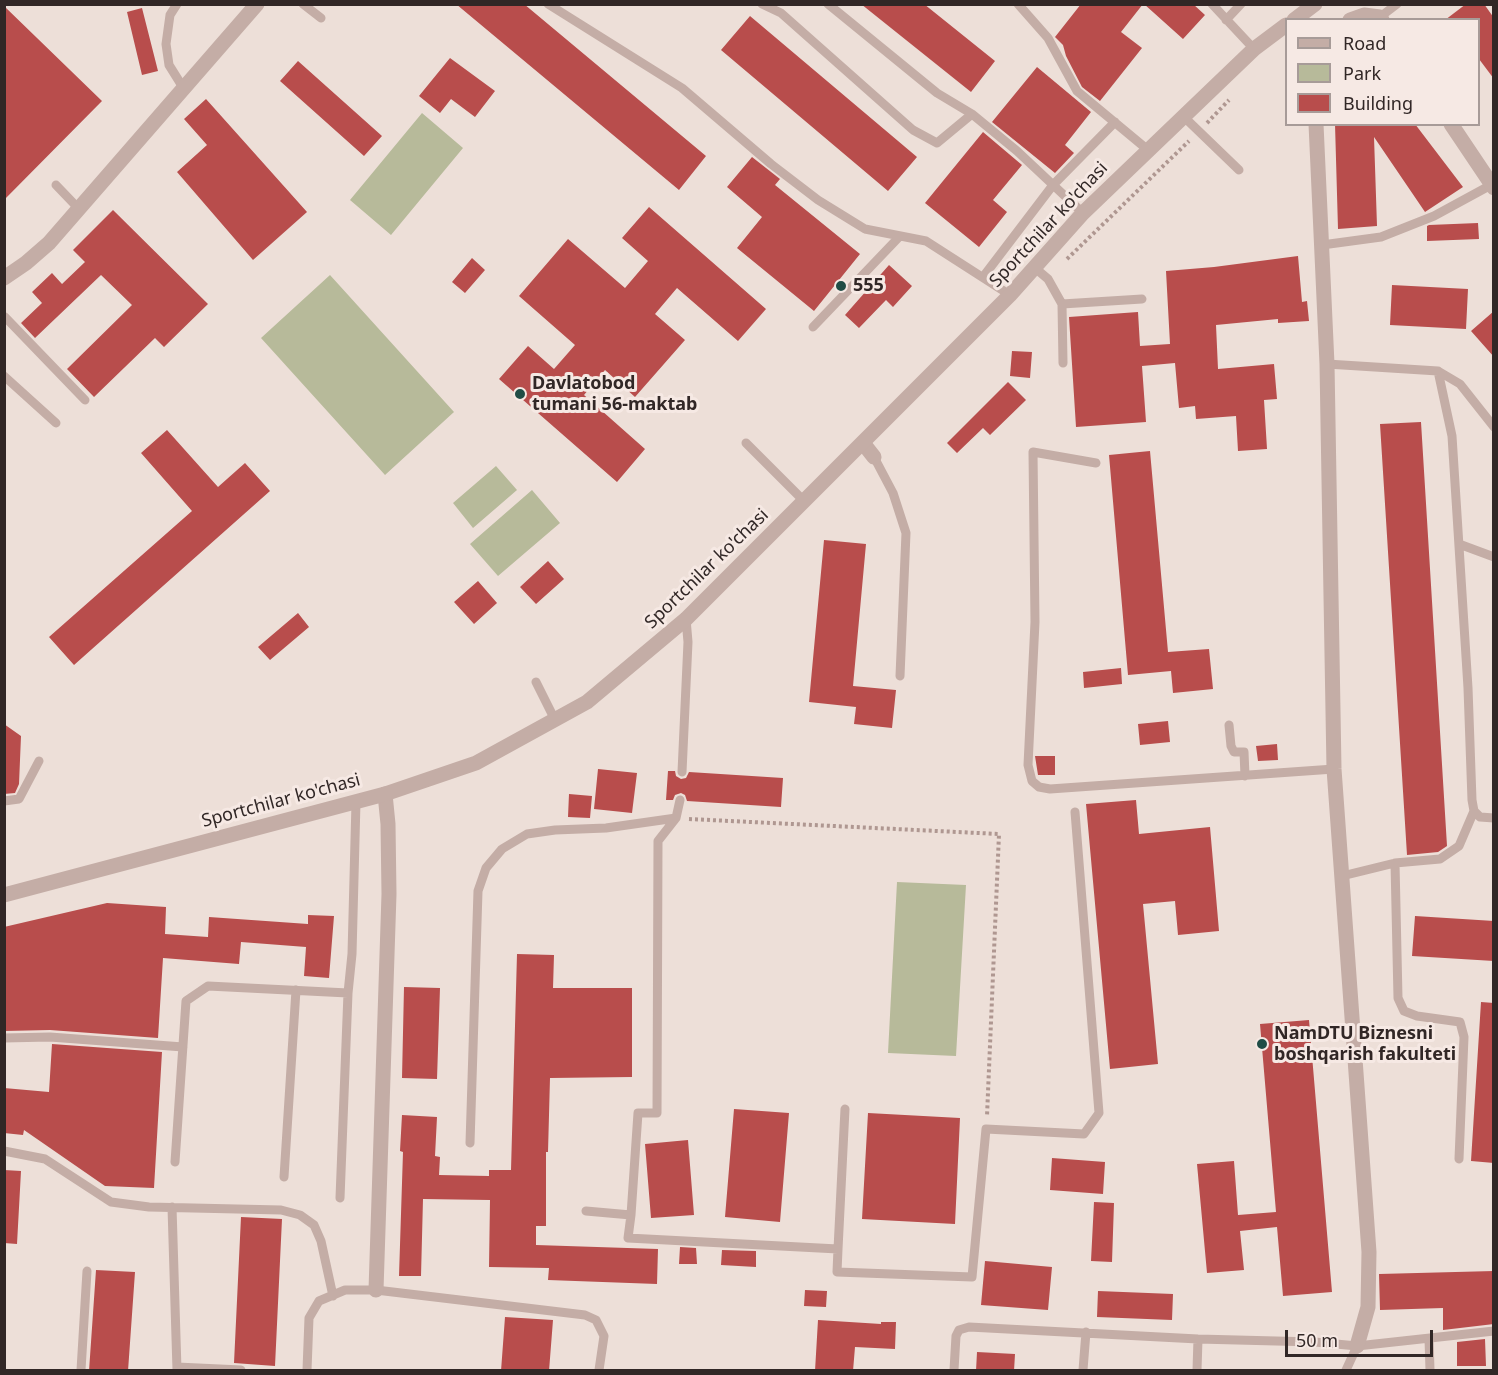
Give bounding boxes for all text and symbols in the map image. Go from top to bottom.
legend [1285,18,1480,126]
text: Road [1343,31,1386,55]
text: Park [1343,61,1381,85]
text: Building [1343,91,1413,115]
street label: Sportchilar ko'chasi [985,158,1113,292]
place label: 555 [853,275,884,297]
marker: 555 [834,279,848,293]
place label: Davlatobod tumani 56-maktab [532,373,697,416]
marker: Davlatobod tumani 56-maktab [513,387,527,401]
street label: Sportchilar ko'chasi [641,504,773,634]
street label: Sportchilar ko'chasi [199,769,363,833]
place label: NamDTU Biznesni boshqarish fakulteti [1274,1023,1456,1066]
marker: NamDTU Biznesni boshqarish fakulteti [1255,1037,1269,1051]
scale bar [1288,1318,1436,1356]
text: 50 m [1296,1328,1338,1352]

